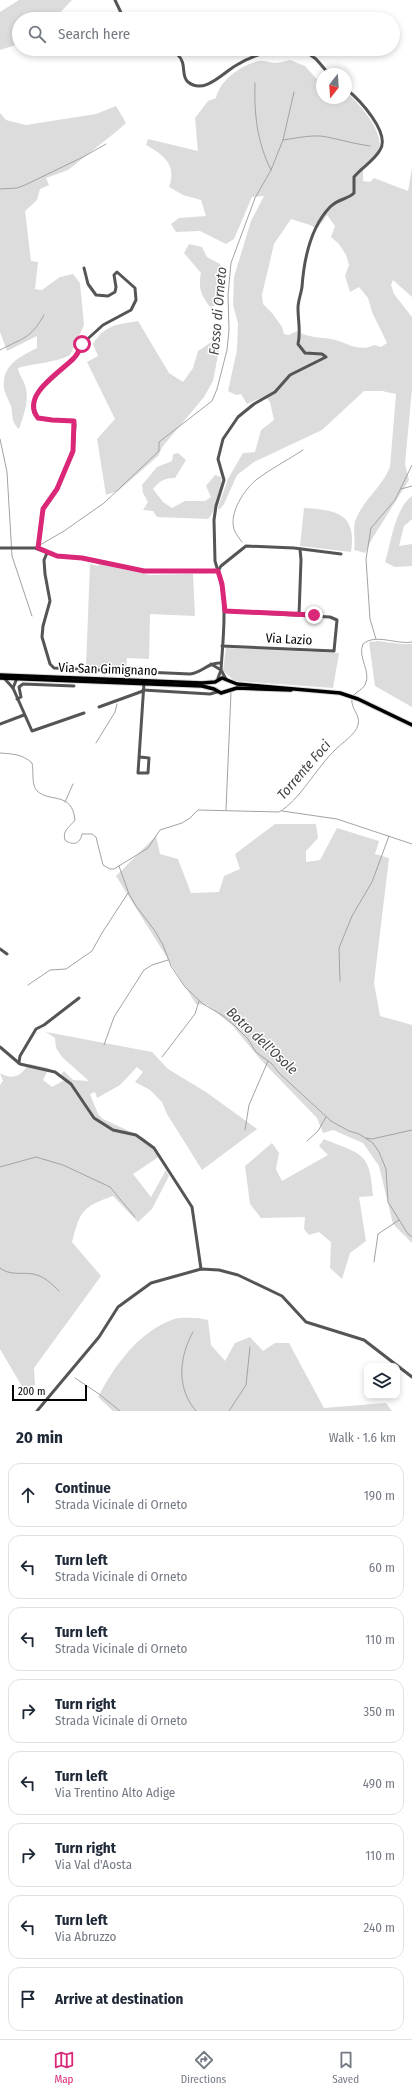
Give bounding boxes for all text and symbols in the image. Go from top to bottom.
search box [12,12,400,56]
icon: search [26,23,48,45]
text: Search here [58,25,130,43]
north arrow [316,68,352,104]
water label: Fosso di Orneto [206,266,230,356]
route start [73,335,91,353]
route end [305,606,323,624]
street label: Via Lazio [265,630,313,648]
street label: Via San Gimignano [58,660,158,678]
water label: Torrente Foci [274,737,335,803]
water label: Botro dell'Osole [223,1004,301,1078]
map controls [364,1363,400,1399]
button: layers [364,1363,400,1399]
scale bar [12,1383,87,1402]
text: 200 m [18,1385,45,1398]
text: 20 min [16,1427,63,1448]
text: Walk · 1.6 km [329,1430,396,1445]
text: Continue [55,1479,111,1497]
icon: ahead [17,1484,39,1506]
text: 190 m [364,1488,395,1503]
text: Strada Vicinale di Orneto [55,1497,187,1512]
text: Turn left [55,1551,108,1569]
icon: left [17,1556,39,1578]
text: 60 m [369,1560,395,1575]
text: Strada Vicinale di Orneto [55,1569,187,1584]
text: Turn left [55,1623,108,1641]
icon: left [17,1628,39,1650]
text: 110 m [365,1632,395,1647]
text: Strada Vicinale di Orneto [55,1641,187,1656]
text: Turn right [55,1695,116,1713]
icon: right [17,1700,39,1722]
text: 350 m [363,1704,395,1719]
text: Strada Vicinale di Orneto [55,1713,187,1728]
text: Turn left [55,1767,108,1785]
icon: left [17,1772,39,1794]
text: 490 m [363,1776,395,1791]
text: Via Trentino Alto Adige [55,1785,175,1800]
text: Turn right [55,1839,116,1857]
icon: right [17,1844,39,1866]
text: 110 m [365,1848,395,1863]
text: Via Val d'Aosta [55,1857,132,1872]
text: Turn left [55,1911,108,1929]
icon: left [17,1916,39,1938]
text: 240 m [363,1920,395,1935]
text: Via Abruzzo [55,1929,116,1944]
icon: arrive [17,1988,39,2010]
text: Arrive at destination [55,1990,183,2008]
tab: Map [53,2049,75,2086]
tab: Directions [181,2049,226,2086]
tab: Saved [332,2049,359,2086]

